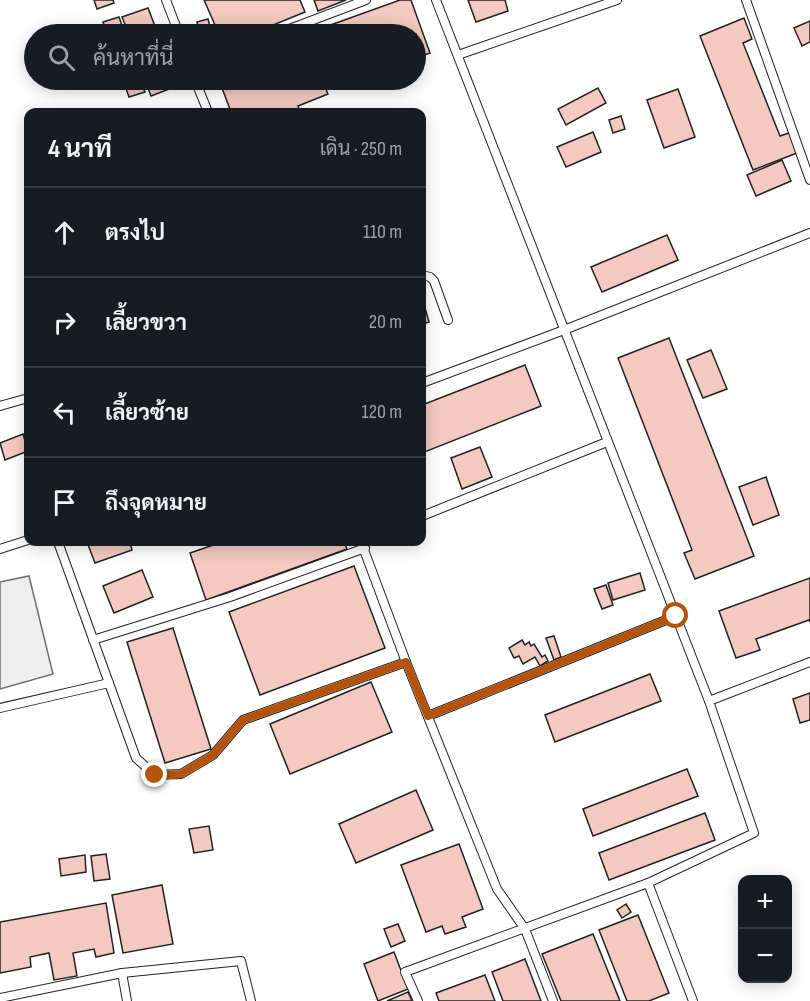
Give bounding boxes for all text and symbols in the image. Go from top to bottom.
search box [24,24,426,90]
icon: search [45,41,78,74]
text: ค้นหาที่นี่ [93,45,173,72]
text: 4 นาที [48,134,112,165]
text: เดิน · 250 m [320,137,402,161]
icon: ahead [48,216,81,249]
text: ตรงไป [105,220,165,247]
text: 110 m [363,220,402,244]
icon: right [48,306,81,339]
text: เลี้ยวขวา [105,310,187,337]
text: 20 m [369,310,402,334]
icon: left [48,396,81,429]
text: เลี้ยวซ้าย [105,400,189,427]
text: 120 m [362,400,402,424]
icon: arrive [48,486,81,519]
text: ถึงจุดหมาย [105,490,207,517]
route start [662,602,688,628]
route end [141,761,167,787]
map controls [738,875,792,983]
button: + [738,875,792,929]
button: − [738,929,792,983]

